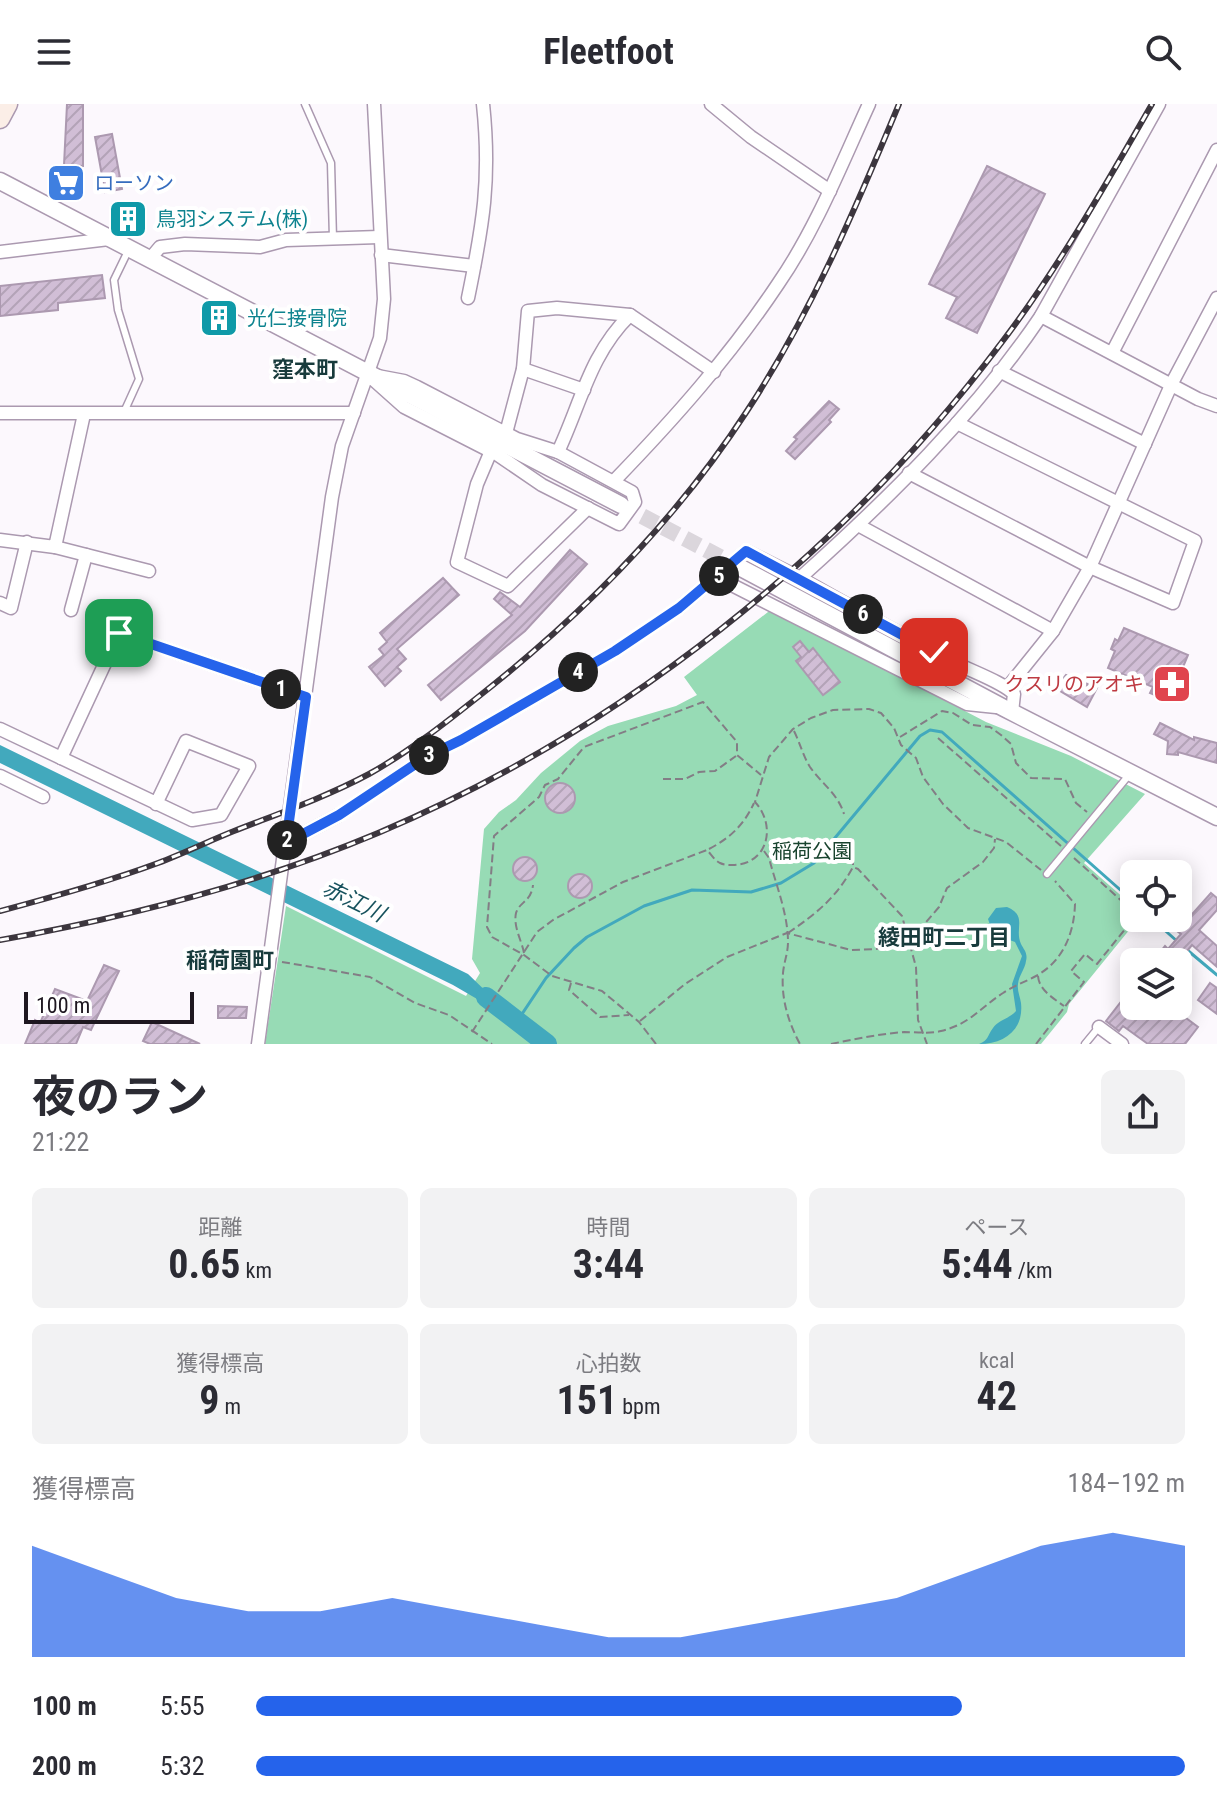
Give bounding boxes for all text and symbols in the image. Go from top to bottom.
icon: menu [32,30,76,74]
icon: search [1141,30,1185,74]
text: Fleetfoot [543,31,674,73]
supermarket icon: ローソン [45,162,87,204]
place label: ローソン [94,171,174,195]
building icon: 鳥羽システム(株) [107,198,149,240]
place label: 鳥羽システム(株) [156,207,308,231]
building icon: 光仁接骨院 [198,297,240,339]
place label: 光仁接骨院 [247,306,347,330]
district label: 窪本町 [272,357,338,382]
pin: 5 [699,556,739,596]
text: 5 [713,563,725,588]
pin: 6 [843,594,883,634]
pin [85,599,153,667]
text: 6 [857,601,869,626]
icon: arrive [97,611,141,655]
pin [900,618,968,686]
icon: check [912,630,956,674]
pin: 4 [558,652,598,692]
text: 4 [572,659,584,684]
pharmacy icon: クスリのアオキ [1151,663,1193,705]
pin: 1 [261,669,301,709]
place label: クスリのアオキ [1005,672,1144,696]
text: 1 [275,676,287,701]
pin: 3 [409,735,449,775]
text: 3 [423,742,435,767]
pin: 2 [267,820,307,860]
text: 2 [281,827,293,852]
park label: 稲荷公園 [772,839,852,863]
map controls [1120,860,1192,1020]
button: locate [1120,860,1192,932]
water label: 赤江川 [319,875,391,928]
district label: 綾田町二丁目 [878,925,1010,950]
district label: 稲荷園町 [186,948,274,973]
button: layers [1120,948,1192,1020]
scale bar [24,988,194,1024]
text: 100 m [36,993,90,1018]
button: share [1101,1070,1185,1154]
text: 夜のラン [32,1071,208,1123]
text: 21:22 [32,1127,89,1157]
text: 距離 [198,1215,242,1240]
text: 時間 [586,1215,631,1240]
text: ペース [964,1215,1029,1240]
text: 0.65 [168,1241,241,1288]
text: 3:44 [573,1241,644,1288]
text: 5:44 [941,1241,1013,1288]
text: km [241,1258,272,1283]
text: /km [1013,1258,1052,1283]
text: kcal [979,1348,1015,1373]
text: 獲得標高 [176,1351,264,1376]
text: 心拍数 [575,1351,642,1376]
text: 42 [977,1373,1017,1420]
text: 9 [199,1377,219,1424]
text: 151 [557,1377,617,1424]
text: m [219,1394,241,1419]
text: bpm [617,1394,660,1419]
text: 184–192 m [1068,1468,1185,1498]
text: 獲得標高 [32,1474,136,1504]
text: 100 m [32,1691,97,1721]
text: 5:55 [160,1691,205,1721]
text: 200 m [32,1751,97,1781]
text: 5:32 [160,1751,205,1781]

